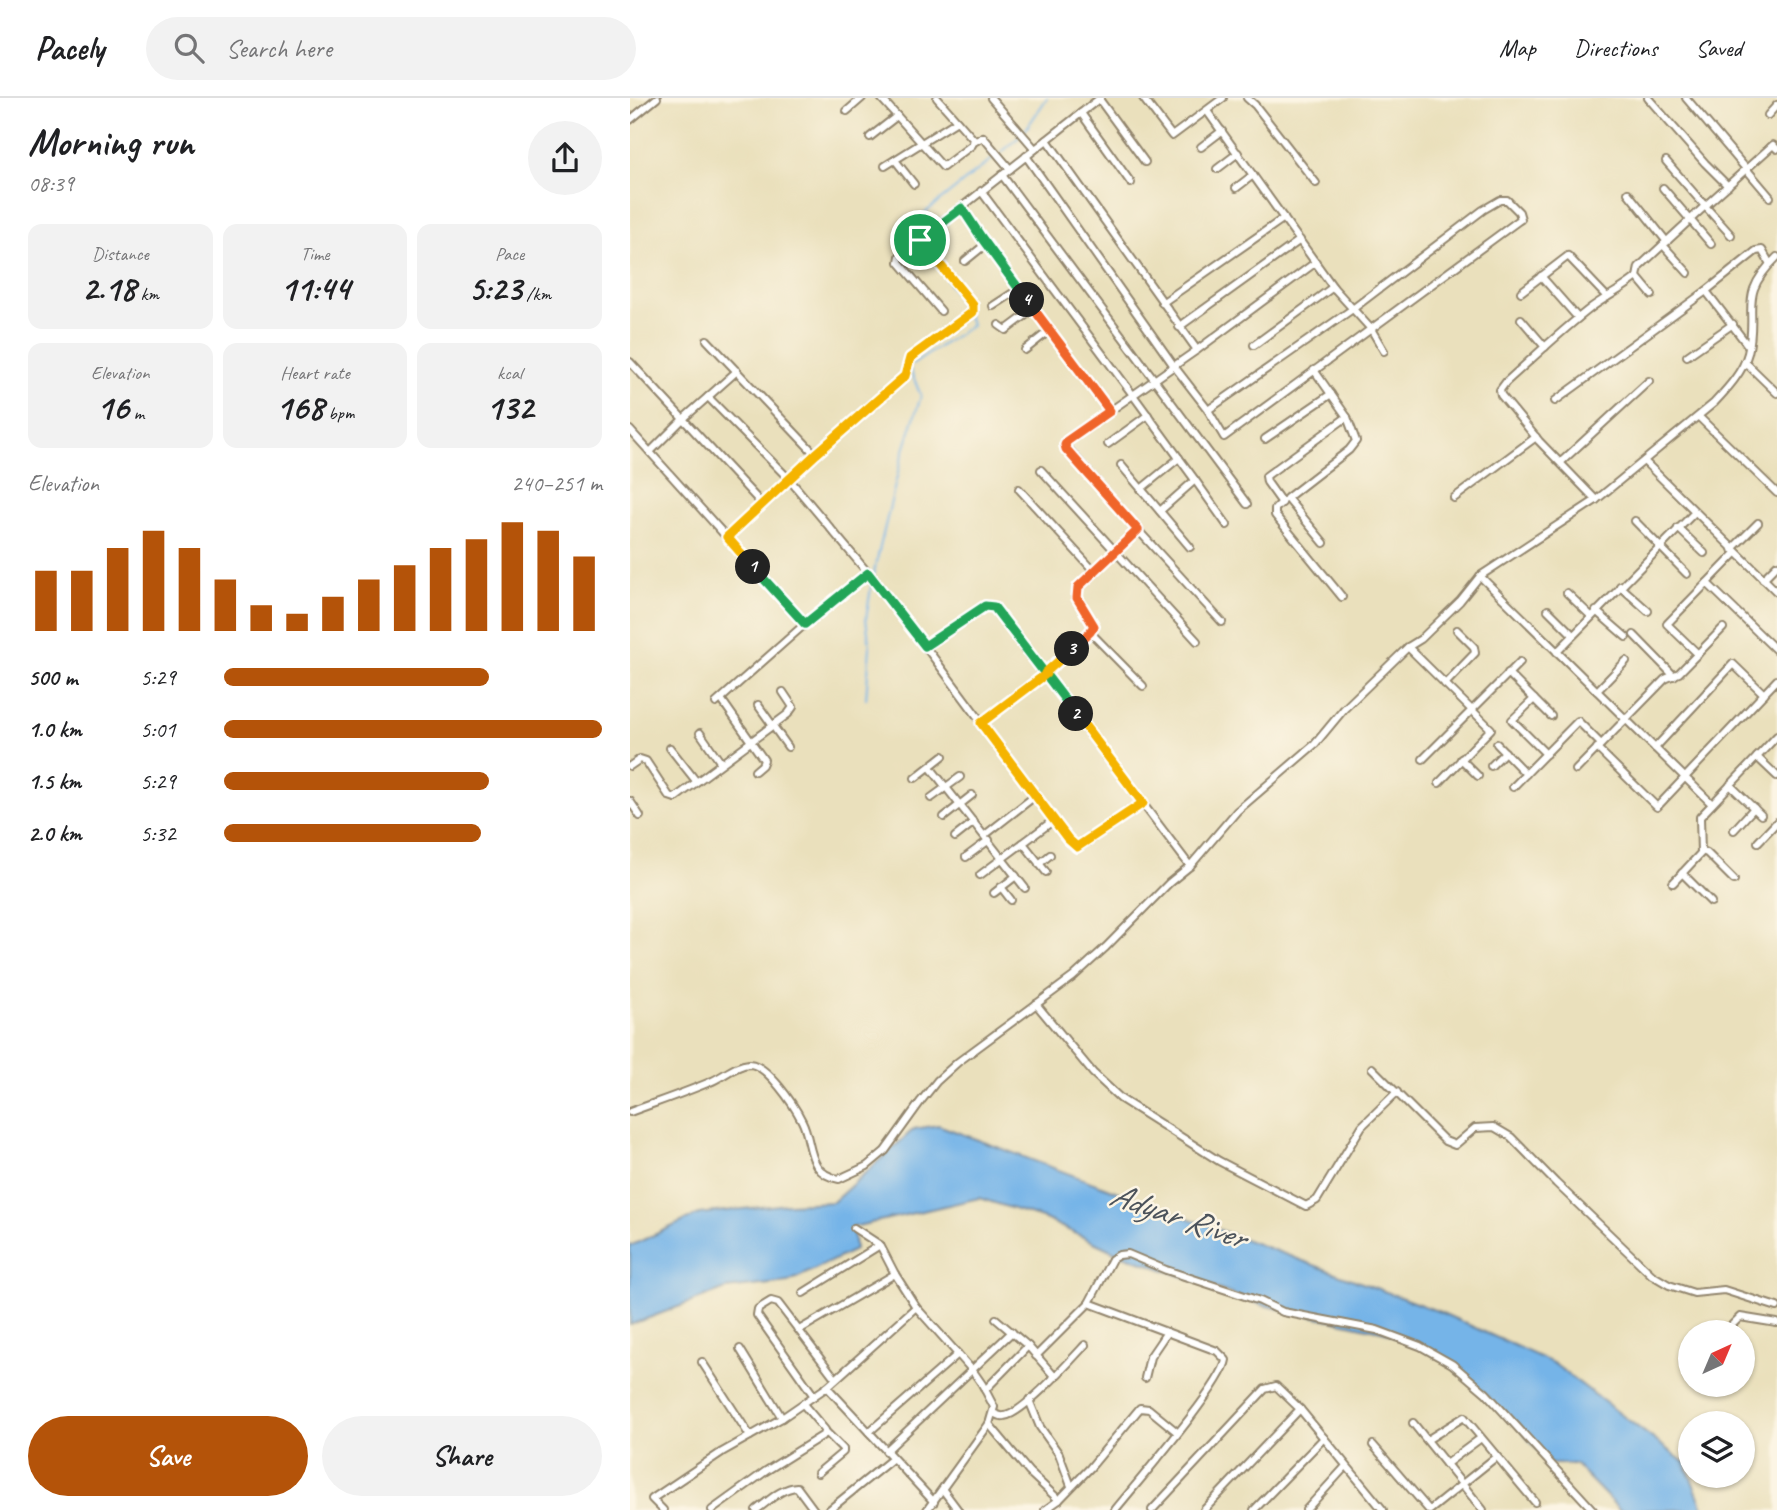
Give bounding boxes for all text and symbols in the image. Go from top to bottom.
search box [146,17,636,80]
text: Pacely [35,27,104,69]
icon: search [170,29,208,67]
text: Search here [226,32,332,65]
text: Map [1499,33,1536,63]
text: Directions [1574,33,1657,63]
text: Saved [1695,33,1742,63]
text: Morning run [28,119,194,166]
button: share [528,121,602,195]
text: 08:39 [28,169,74,198]
pin [890,210,950,270]
icon: arrive [901,221,939,259]
text: Distance [92,242,149,266]
text: Time [300,242,330,266]
text: Pace [495,242,524,266]
text: 2.18 [82,266,136,311]
text: 11:44 [280,266,350,311]
text: 5:23 [468,266,522,311]
text: km [136,282,159,306]
text: /km [522,282,551,306]
pin: 4 [1010,282,1044,318]
text: 4 [1022,287,1031,311]
text: Elevation [91,361,150,385]
text: Heart rate [280,361,350,385]
text: kcal [497,361,522,385]
text: 16 [97,385,129,430]
text: 168 [276,385,324,430]
text: 132 [486,385,533,430]
text: m [129,401,144,425]
text: bpm [324,401,354,425]
text: Elevation [28,469,99,498]
text: 240–251 m [511,469,602,498]
pin: 1 [736,550,770,584]
text: 1 [748,554,757,578]
pin: 3 [1054,632,1090,666]
text: 3 [1067,636,1076,660]
text: 500 m [28,663,77,692]
text: 5:29 [140,663,176,692]
pin: 2 [1058,696,1094,732]
text: 2 [1071,701,1080,725]
text: 1.0 km [28,715,82,744]
text: 5:01 [140,715,176,744]
text: 1.5 km [28,767,81,796]
text: 5:29 [140,767,176,796]
text: 2.0 km [28,819,82,848]
text: 5:32 [140,819,176,848]
water label: Adyar River [1104,1171,1257,1261]
north arrow [1678,1320,1755,1396]
map controls [1678,1320,1755,1488]
button: layers [1678,1411,1755,1488]
button: Save [28,1416,308,1496]
button: Share [322,1416,602,1496]

